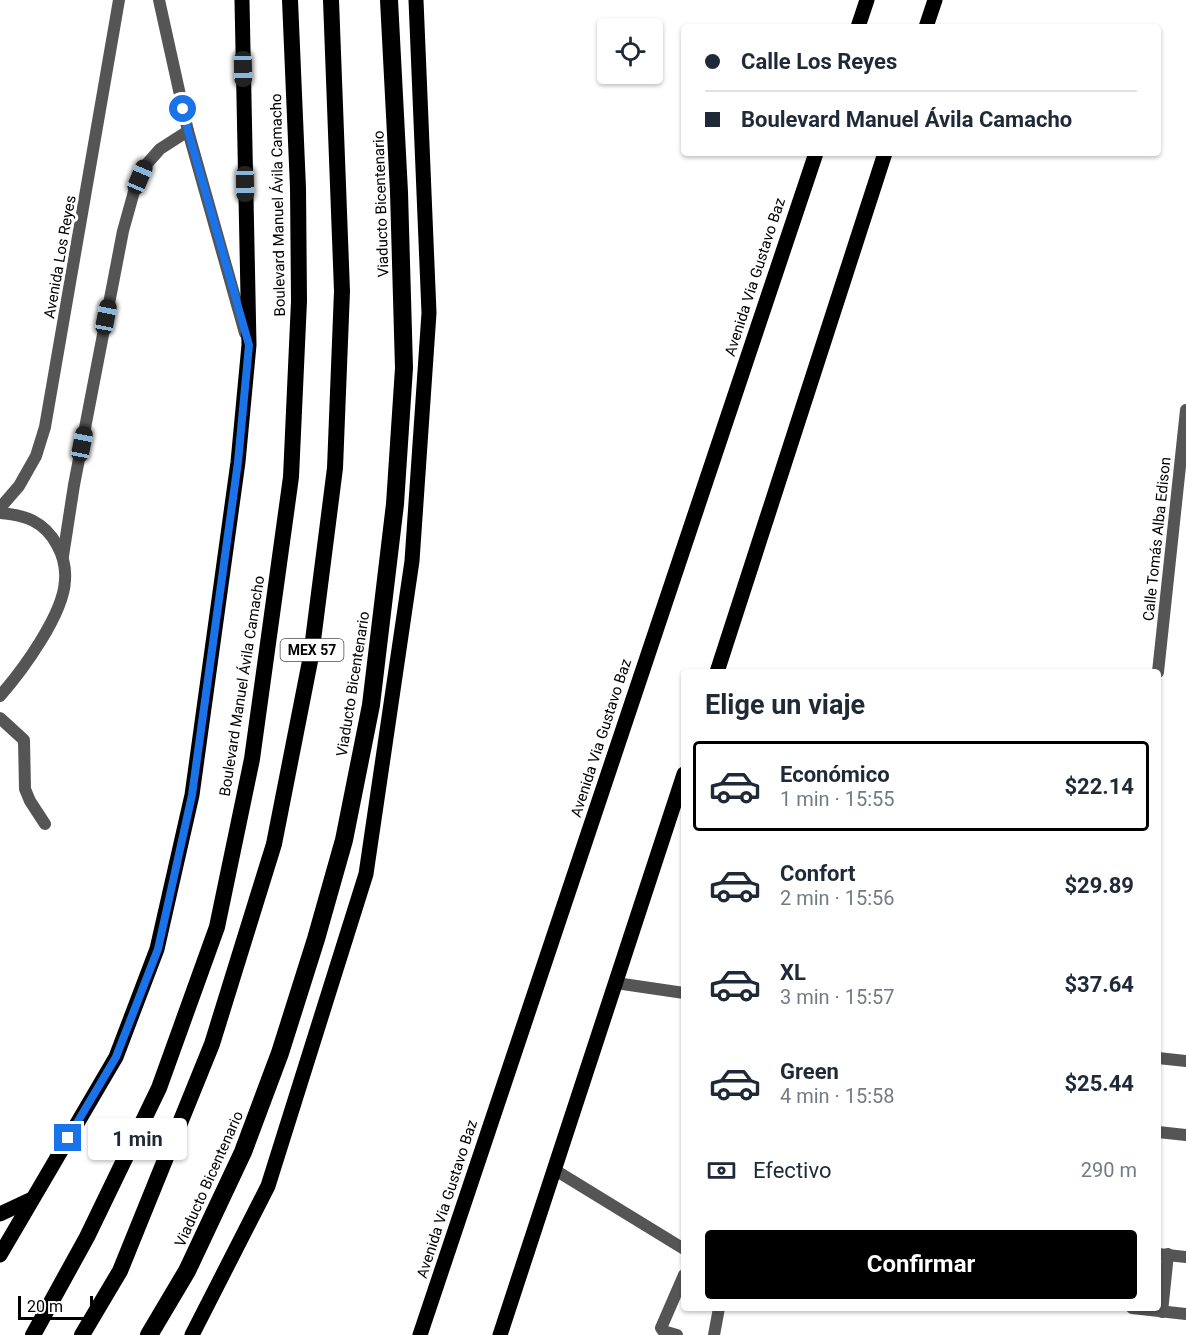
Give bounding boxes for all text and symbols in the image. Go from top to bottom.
map controls [597,18,663,84]
button: locate [597,18,663,84]
text: Calle Los Reyes [741,49,897,74]
car [234,51,252,87]
street label: Boulevard Manuel Ávila Camacho [267,93,289,317]
route start [169,95,196,122]
text: Boulevard Manuel Ávila Camacho [741,107,1072,132]
street label: Viaducto Bicentenario [369,130,393,278]
car [125,157,155,197]
car [236,166,254,202]
street label: Avenida Los Reyes [40,194,80,320]
street label: Avenida Via Gustavo Baz [721,196,789,358]
car [94,298,118,336]
car [70,425,94,463]
street label: Calle Tomás Alba Edison [1139,456,1175,622]
street label: Boulevard Manuel Ávila Camacho [216,574,268,798]
street label: Viaducto Bicentenario [333,610,373,758]
road number: MEX 57 [280,639,344,661]
street label: Avenida Via Gustavo Baz [567,657,635,819]
text: Elige un viaje [705,689,865,721]
icon: car [708,759,762,813]
text: Económico [780,762,890,787]
text: $22.14 [1065,774,1134,799]
text: 1 min · 15:55 [780,787,895,811]
icon: car [708,858,762,912]
text: Confort [780,861,855,886]
text: $29.89 [1065,873,1134,898]
text: 2 min · 15:56 [780,886,895,910]
icon: car [708,957,762,1011]
text: XL [780,960,806,985]
text: $37.64 [1065,972,1134,997]
text: 3 min · 15:57 [780,985,895,1009]
icon: car [708,1056,762,1110]
text: Green [780,1059,839,1084]
text: $25.44 [1065,1071,1134,1096]
text: 4 min · 15:58 [780,1084,895,1108]
street label: Viaducto Bicentenario [171,1108,247,1250]
callout: 1 min [89,1117,188,1159]
street label: Avenida Via Gustavo Baz [413,1118,481,1280]
route end [54,1124,81,1151]
text: 1 min [112,1127,163,1151]
icon: cash [705,1154,738,1187]
text: Efectivo [753,1158,831,1183]
text: 290 m [1081,1158,1137,1182]
button: Confirmar [705,1230,1137,1299]
scale bar [18,1293,93,1320]
text: 20 m [27,1297,63,1316]

